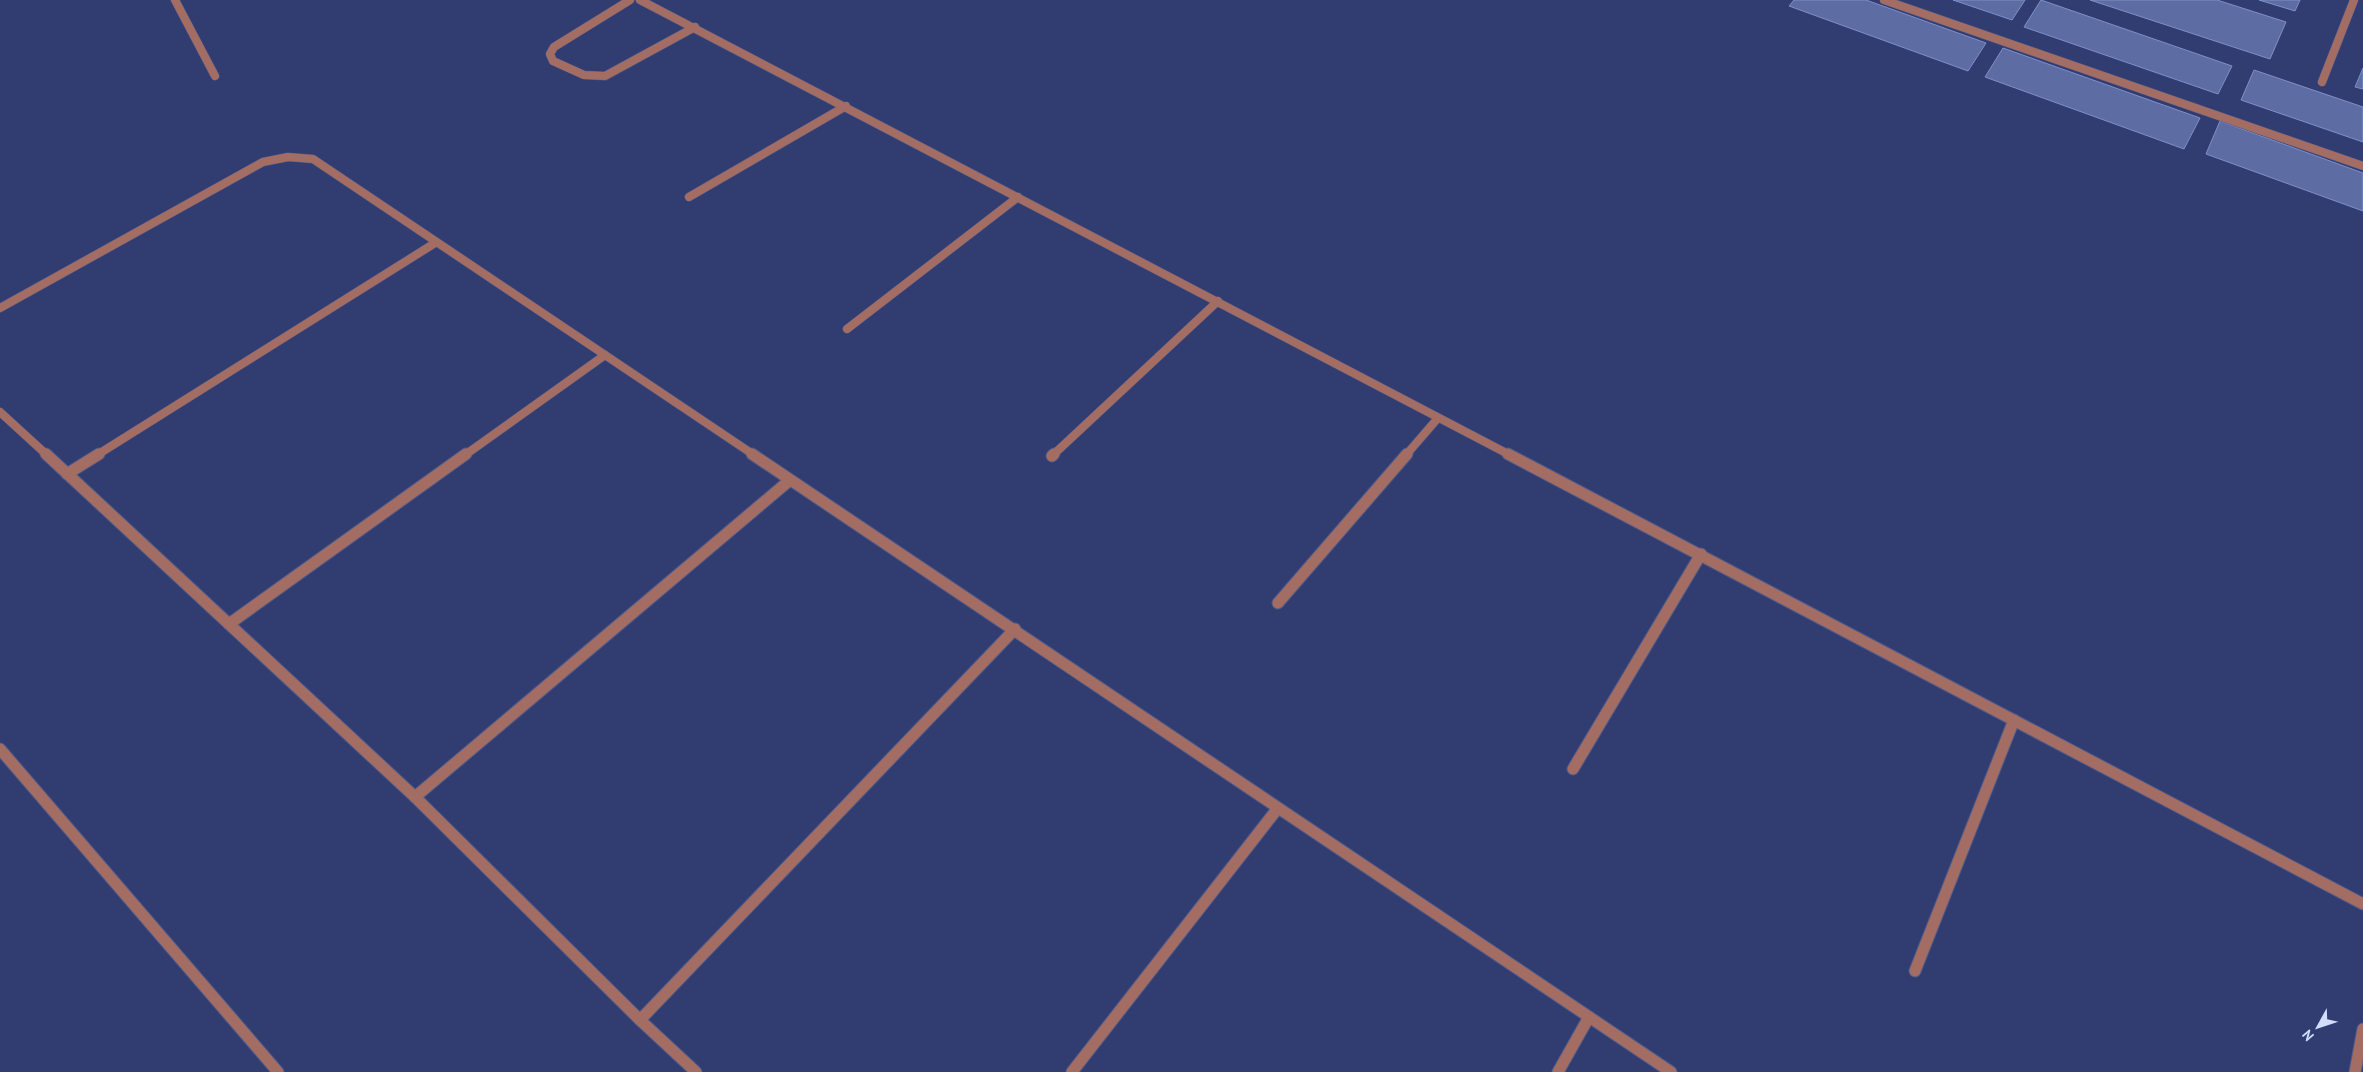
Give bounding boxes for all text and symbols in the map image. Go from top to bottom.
north arrow [2293,1002,2343,1052]
text: N [2298,1026,2318,1045]

